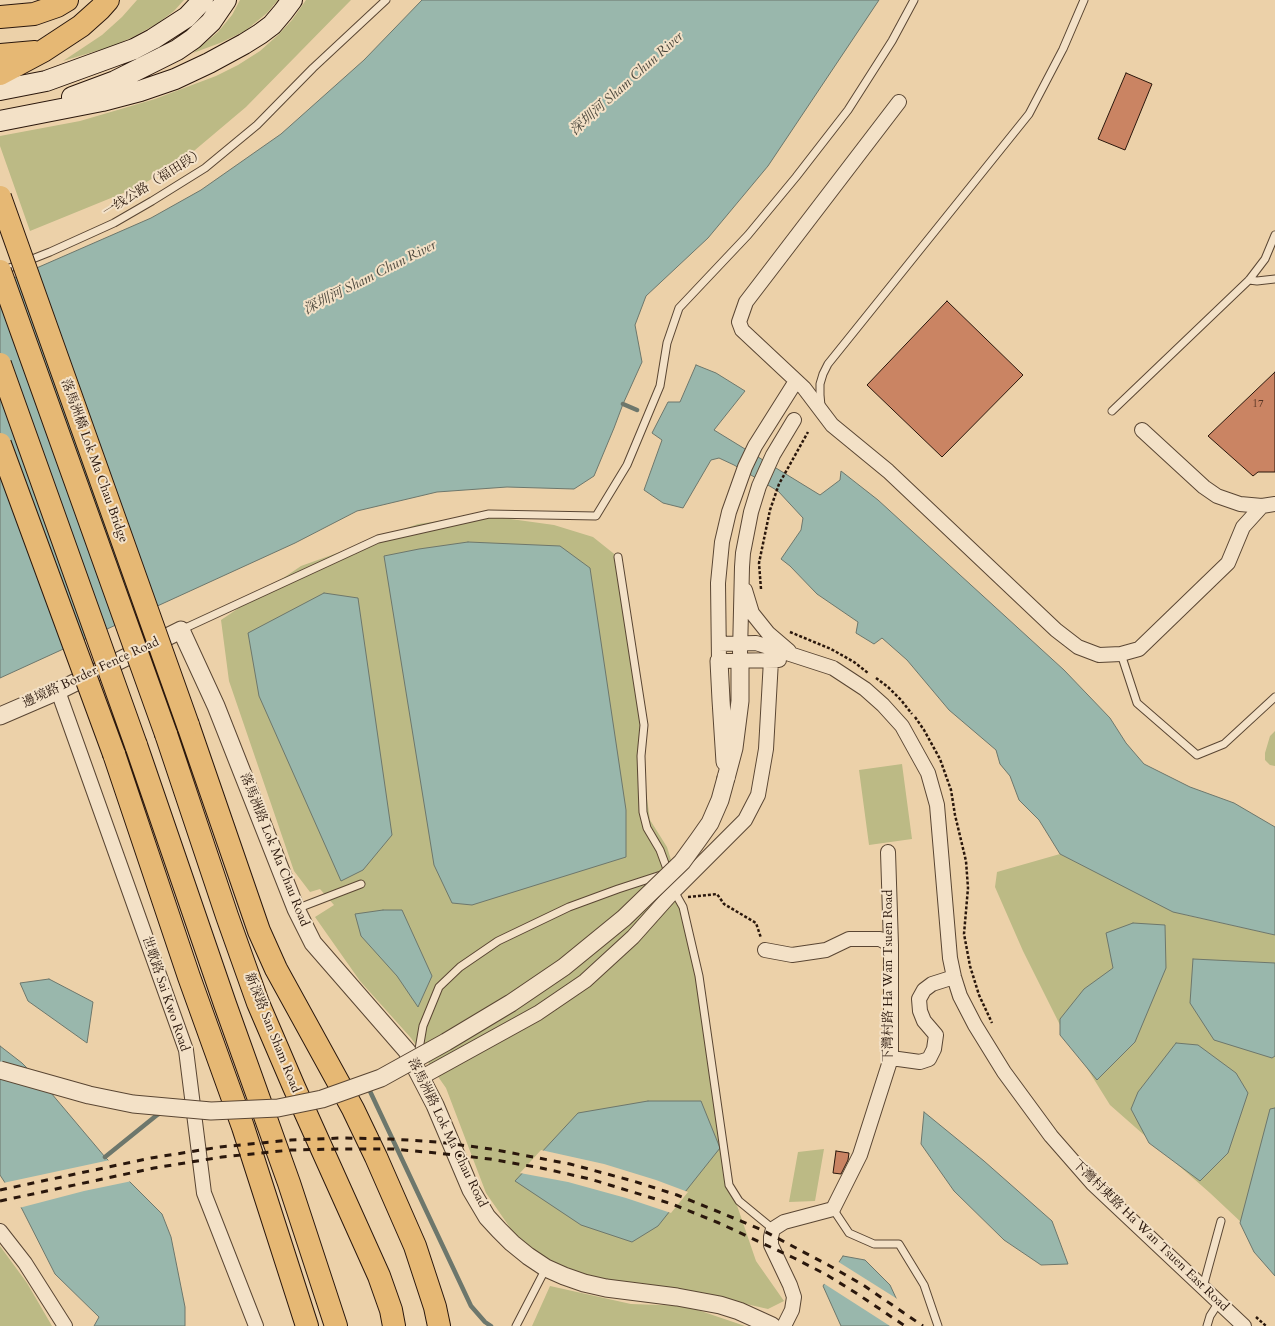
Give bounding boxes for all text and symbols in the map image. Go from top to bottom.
water label: 深圳河 Sham Chun River [567,29,687,139]
street label: 一线公路（福田段） [100,145,208,221]
water label: 深圳河 Sham Chun River [301,237,439,319]
street label: 落馬洲橋 Lok Ma Chau Bridge [57,377,131,545]
house number: 17 [1252,397,1264,411]
street label: 邊境路 Border Fence Road [20,634,162,712]
street label: 落馬洲路 Lok Ma Chau Road [236,771,312,929]
street label: 下灣村路 Ha Wan Tsuen Road [881,890,897,1062]
street label: 世歌路 Sai Kwo Road [138,934,192,1054]
street label: 新深路 San Sham Road [241,971,303,1095]
street label: 落馬洲路 Lok Ma Chau Road [404,1056,490,1210]
street label: 下灣村東路 Ha Wan Tsuen East Road [1069,1157,1231,1315]

